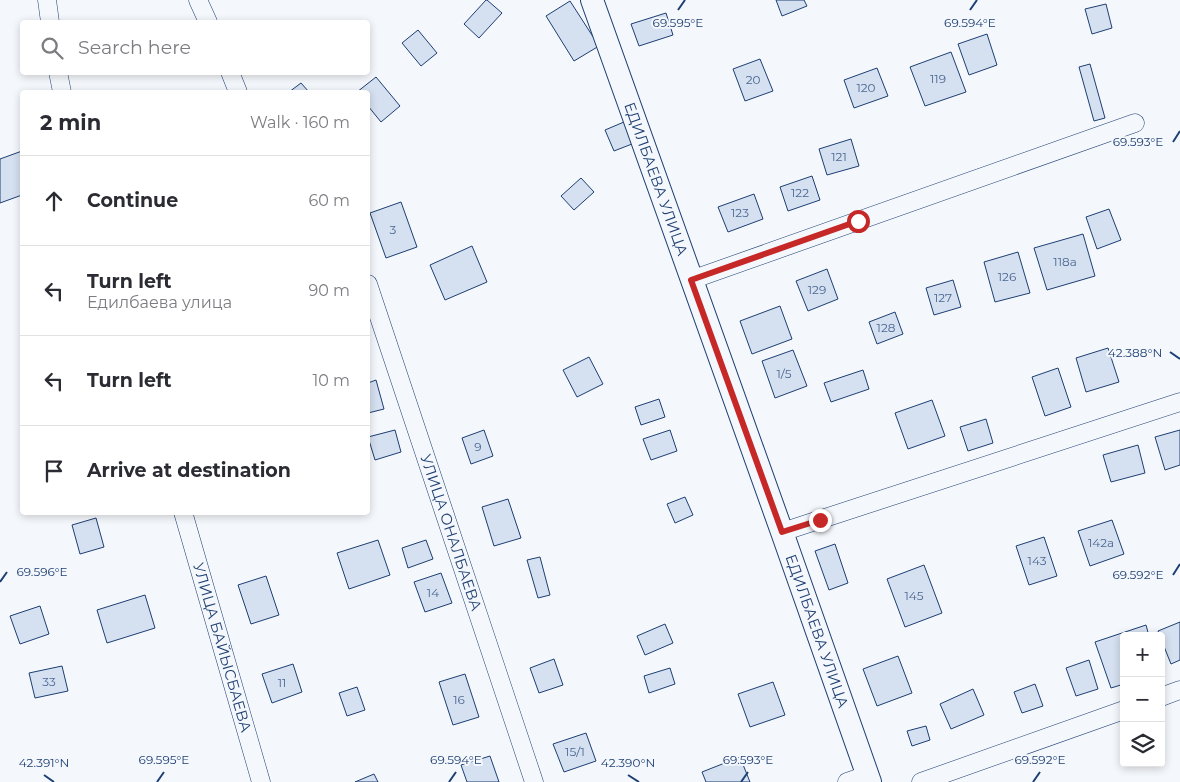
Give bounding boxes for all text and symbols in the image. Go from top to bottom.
text: 69.595°E [653,15,703,30]
text: 69.594°E [944,15,996,30]
search box [20,20,370,75]
icon: search [38,34,66,62]
text: Search here [78,36,191,59]
house number: 119 [930,71,946,86]
house number: 20 [746,72,760,87]
house number: 120 [856,80,876,95]
street label: ЕДИЛБАЕВА УЛИЦА [620,99,693,258]
text: 2 min [40,110,101,135]
text: Walk · 160 m [250,113,350,132]
text: 69.593°E [1113,134,1163,149]
house number: 121 [831,149,847,164]
house number: 122 [791,185,809,200]
icon: ahead [40,187,68,215]
text: Continue [87,189,178,212]
text: 60 m [308,191,350,210]
house number: 123 [731,205,749,220]
route start [847,210,870,233]
house number: 3 [390,222,397,237]
house number: 118а [1053,254,1077,269]
house number: 126 [998,269,1016,284]
text: Turn left [87,270,172,293]
icon: left [40,277,68,305]
text: 90 m [308,281,350,300]
house number: 129 [808,282,826,297]
house number: 127 [934,290,952,305]
text: Едилбаева улица [87,293,232,312]
house number: 128 [877,320,896,335]
text: 42.388°N [1108,345,1162,360]
house number: 1/5 [776,366,792,381]
icon: left [40,367,68,395]
text: Turn left [87,369,172,392]
text: 10 m [312,371,350,390]
house number: 9 [474,439,482,454]
street label: УЛИЦА ОНАЛБАЕВА [416,452,486,613]
icon: arrive [40,457,68,485]
text: Arrive at destination [87,459,291,482]
route end [809,509,832,532]
house number: 142а [1088,535,1114,550]
street label: ЕДИЛБАЕВА УЛИЦА [782,552,853,710]
house number: 143 [1028,553,1047,568]
street label: УЛИЦА БАЙЫСБАЕВА [189,560,256,734]
text: 69.596°E [16,564,68,579]
text: 69.592°E [1113,567,1164,582]
house number: 14 [427,585,439,600]
house number: 145 [904,588,924,603]
map controls [1120,632,1165,767]
button: + [1120,632,1165,677]
house number: 33 [42,674,56,689]
house number: 11 [278,675,286,690]
button: − [1120,677,1165,722]
house number: 16 [453,692,465,707]
button: layers [1120,722,1165,767]
house number: 15/1 [565,744,585,759]
text: 69.595°E [139,752,189,767]
text: 69.594°E [430,752,482,767]
text: 69.593°E [723,752,773,767]
text: 69.592°E [1015,752,1066,767]
text: 42.391°N [19,755,69,770]
text: 42.390°N [601,755,655,770]

